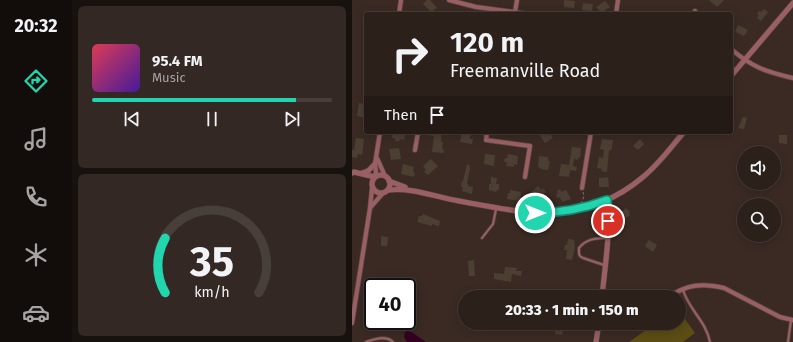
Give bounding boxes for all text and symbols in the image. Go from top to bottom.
text: 20:32 [15,15,57,37]
text: 120 m [450,26,524,59]
icon: right [384,28,436,80]
text: 95.4 FM [152,52,202,70]
text: Freemanville Road [450,60,600,82]
icon: directions [22,67,50,95]
text: Music [152,70,186,85]
icon: arrive [426,104,448,126]
text: Then [384,106,418,124]
icon: previous [121,108,143,130]
icon: pause [201,108,223,130]
icon: next [281,108,303,130]
icon: music [22,125,50,153]
map controls [737,146,781,242]
button: sound [737,146,781,190]
icon: phone [22,183,50,211]
position arrow [514,192,556,234]
button: search [737,198,781,242]
pin [591,204,625,238]
icon: arrive [597,210,619,232]
text: 35 [189,237,234,287]
icon: climate [22,241,50,269]
speed limit sign: 40 [364,278,416,330]
text: km/h [194,284,230,301]
icon: car [22,299,50,327]
text: 20:33 · 1 min · 150 m [505,301,639,319]

